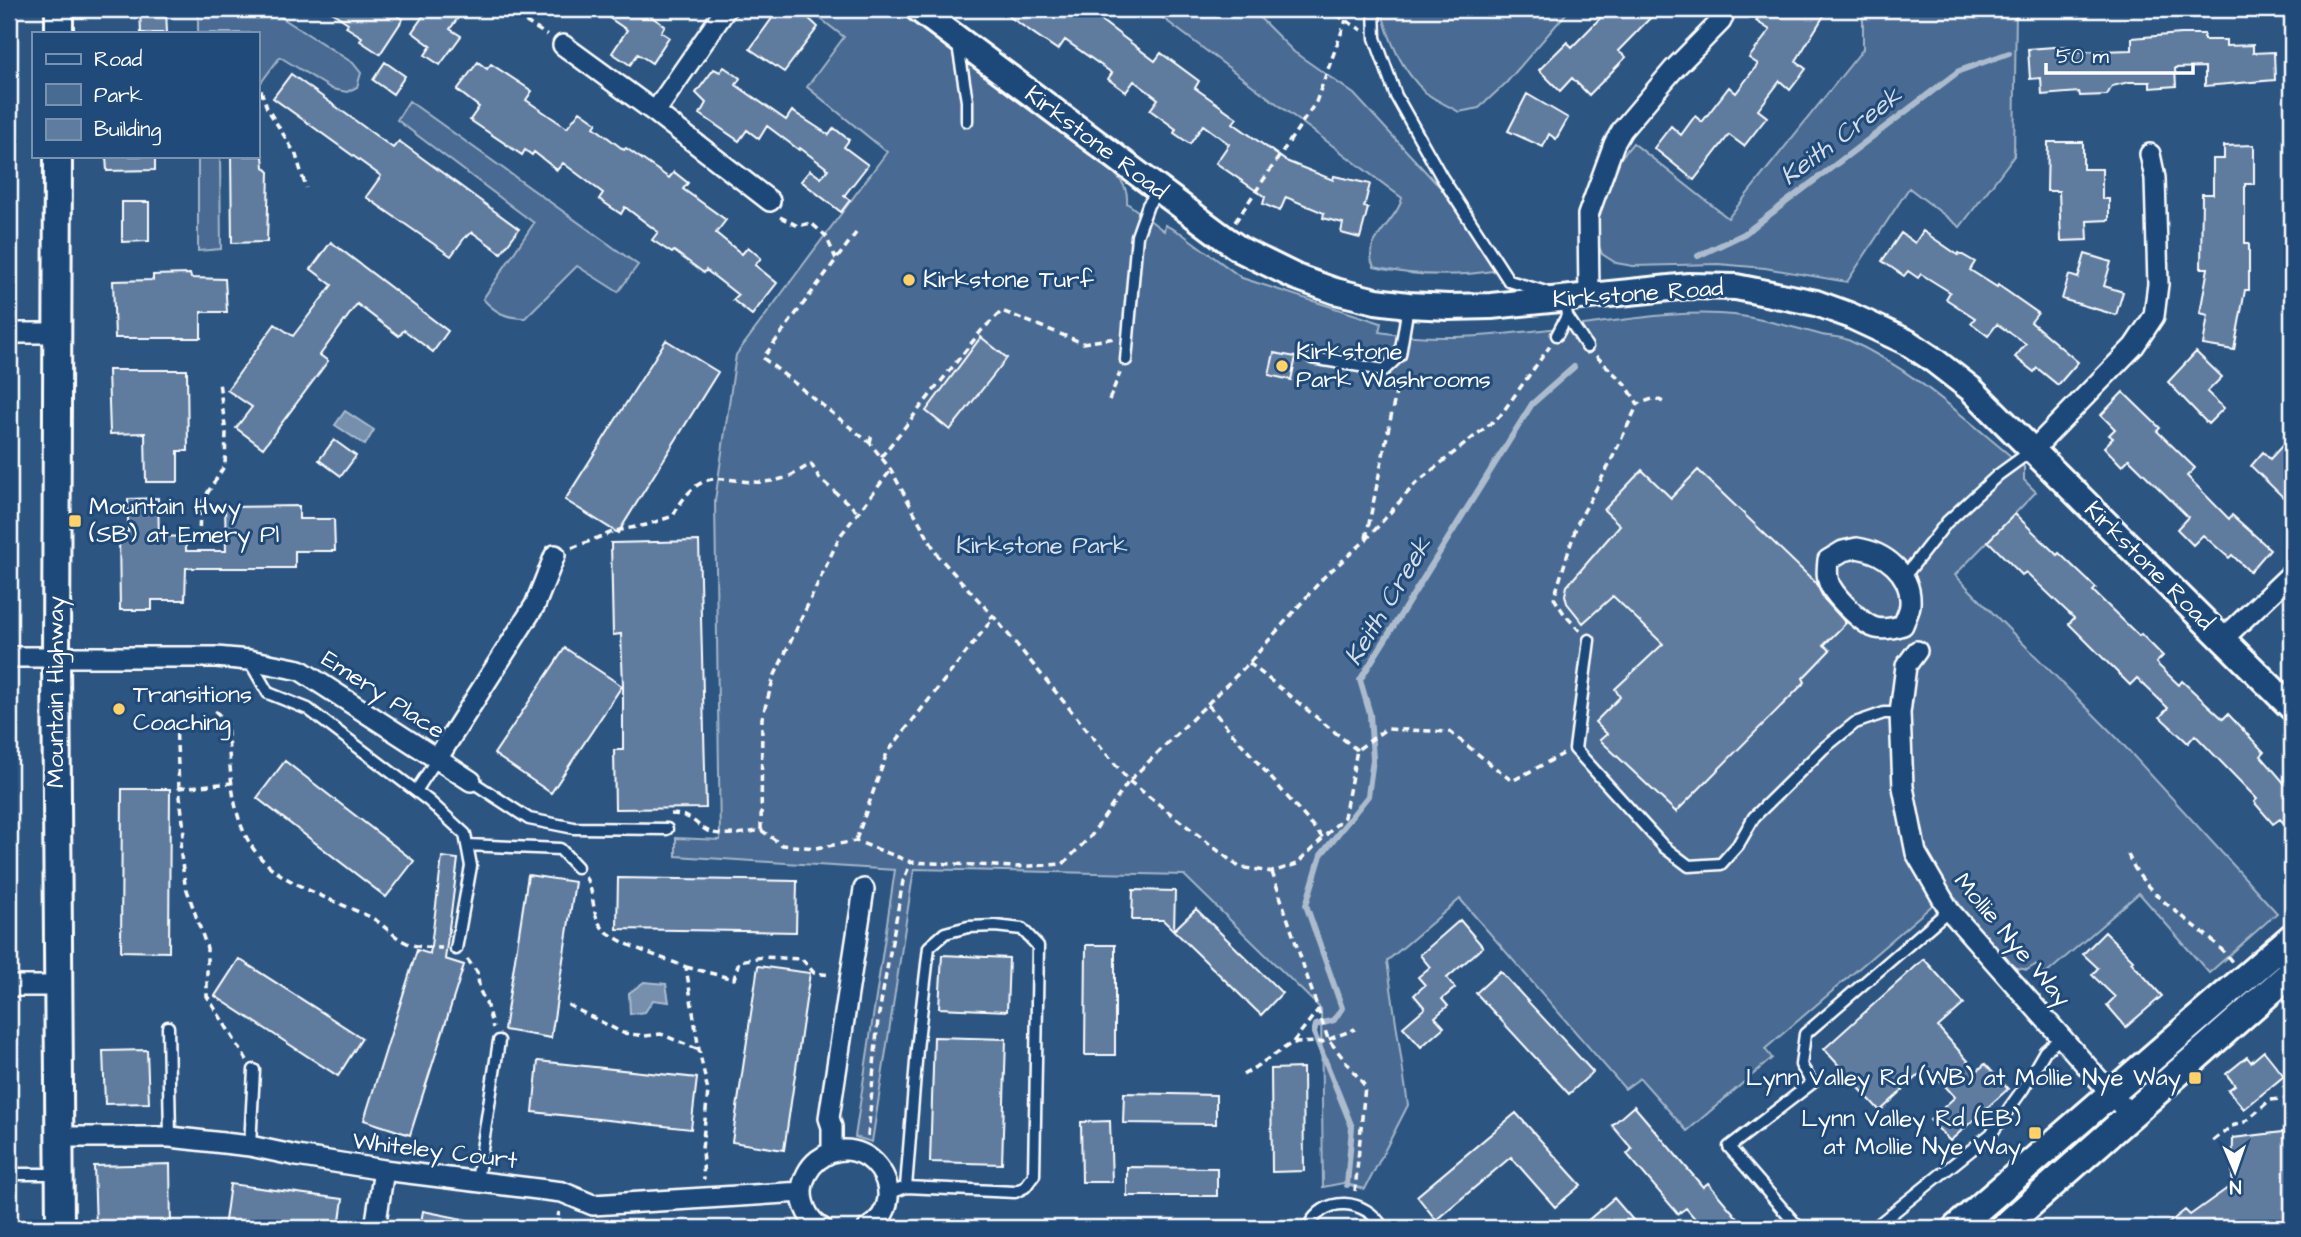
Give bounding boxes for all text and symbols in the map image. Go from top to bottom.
legend [32,32,259,158]
scale bar [2046,32,2192,76]
text: 50 m [2056,42,2110,71]
text: Road [94,45,142,74]
street label: Kirkstone Road [1017,78,1175,208]
water label: Keith Creek [1773,78,1910,194]
text: Park [94,81,143,110]
text: Building [94,115,162,146]
place label: Kirkstone Turf [923,263,1094,297]
street label: Kirkstone Road [1551,271,1725,317]
marker: Kirkstone Turf [901,272,917,288]
place label: Kirkstone Park Washrooms [1296,335,1491,397]
marker: Kirkstone Park Washrooms [1274,358,1290,374]
place label: Mountain Hwy (SB) at Emery Pl [89,490,279,553]
street label: Kirkstone Road [2076,493,2222,639]
marker: Mountain Hwy (SB) at Emery Pl [67,513,83,529]
park label: Kirkstone Park [956,529,1128,563]
water label: Keith Creek [1335,529,1441,672]
street label: Mountain Highway [39,596,74,788]
street label: Emery Place [314,642,452,749]
place label: Transitions Coaching [133,678,252,741]
marker: Transitions Coaching [111,701,127,717]
street label: Mollie Nye Way [1945,866,2078,1015]
place label: Lynn Valley Rd (WB) at Mollie Nye Way [1746,1061,2181,1096]
marker: Lynn Valley Rd (WB) at Mollie Nye Way [2187,1070,2203,1086]
place label: Lynn Valley Rd (EB) at Mollie Nye Way [1801,1102,2021,1165]
street label: Whiteley Court [350,1124,520,1179]
marker: Lynn Valley Rd (EB) at Mollie Nye Way [2027,1125,2043,1141]
north arrow [2200,1136,2270,1206]
text: N [2229,1173,2242,1200]

